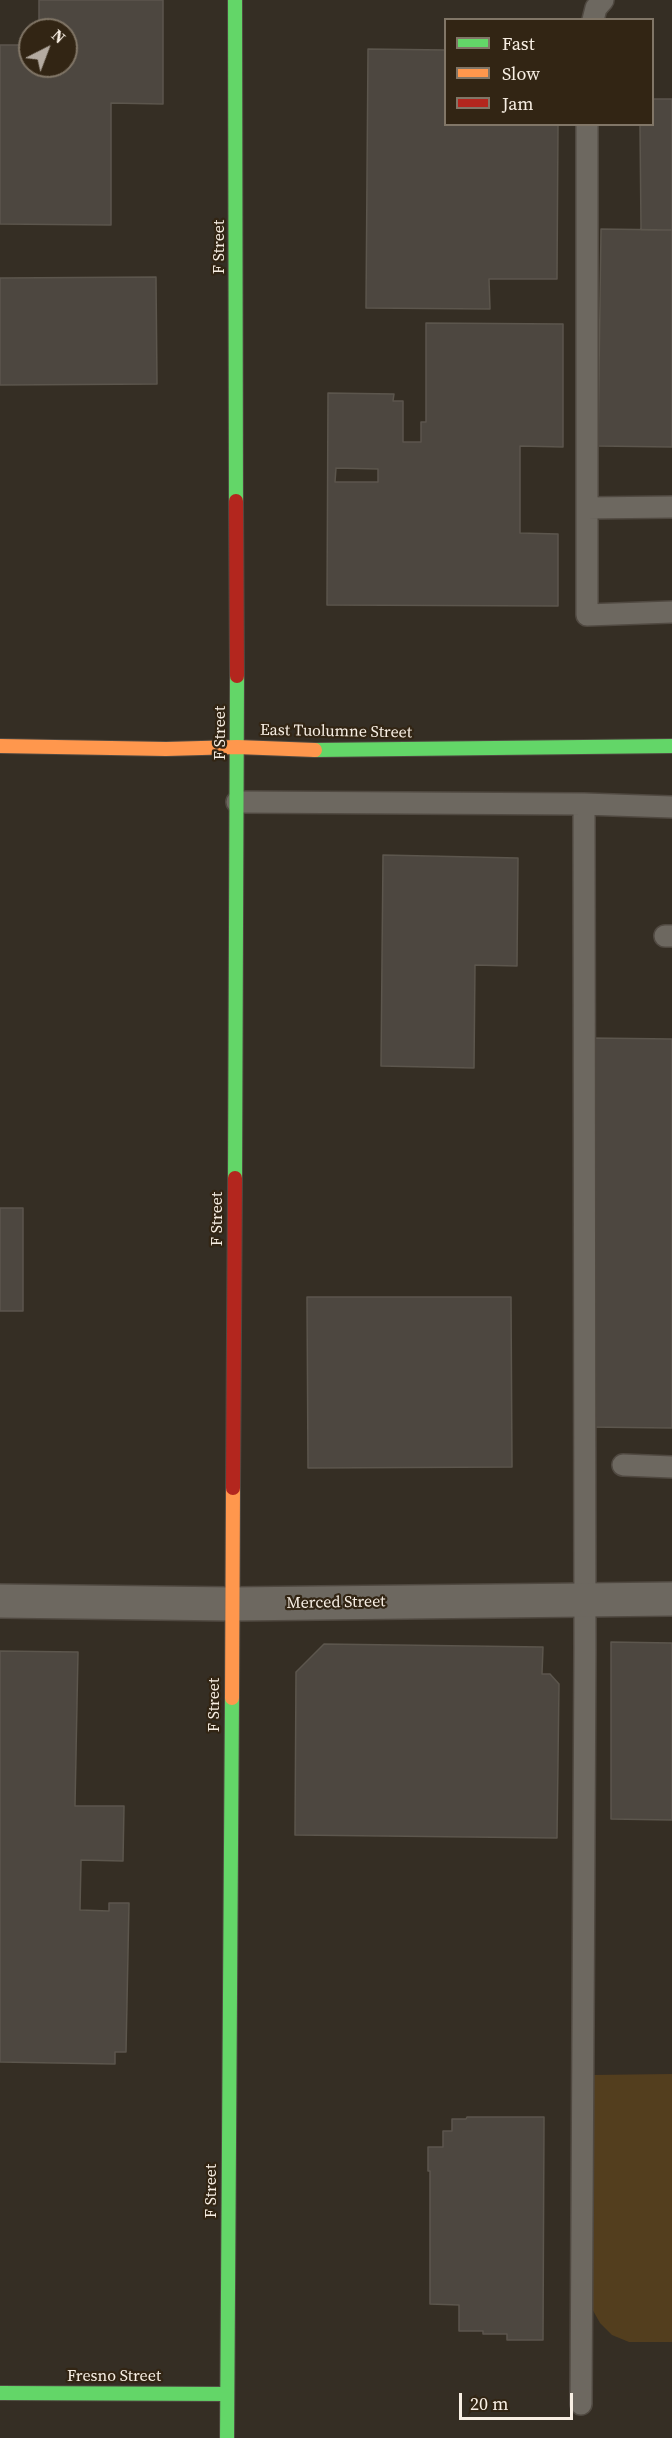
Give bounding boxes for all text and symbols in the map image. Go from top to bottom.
north arrow [18,18,78,78]
legend [444,18,654,126]
text: N [47,24,70,48]
text: Fast [502,31,535,56]
text: Slow [502,61,540,86]
text: Jam [502,91,534,116]
street label: F Street [210,220,230,274]
street label: F Street [211,706,231,760]
street label: East Tuolumne Street [260,721,412,743]
street label: F Street [208,1192,228,1246]
street label: Merced Street [286,1593,386,1613]
street label: F Street [205,1678,225,1732]
street label: F Street [202,2164,222,2218]
street label: Fresno Street [67,2367,161,2387]
scale bar [462,2381,576,2419]
text: 20 m [470,2391,508,2416]

